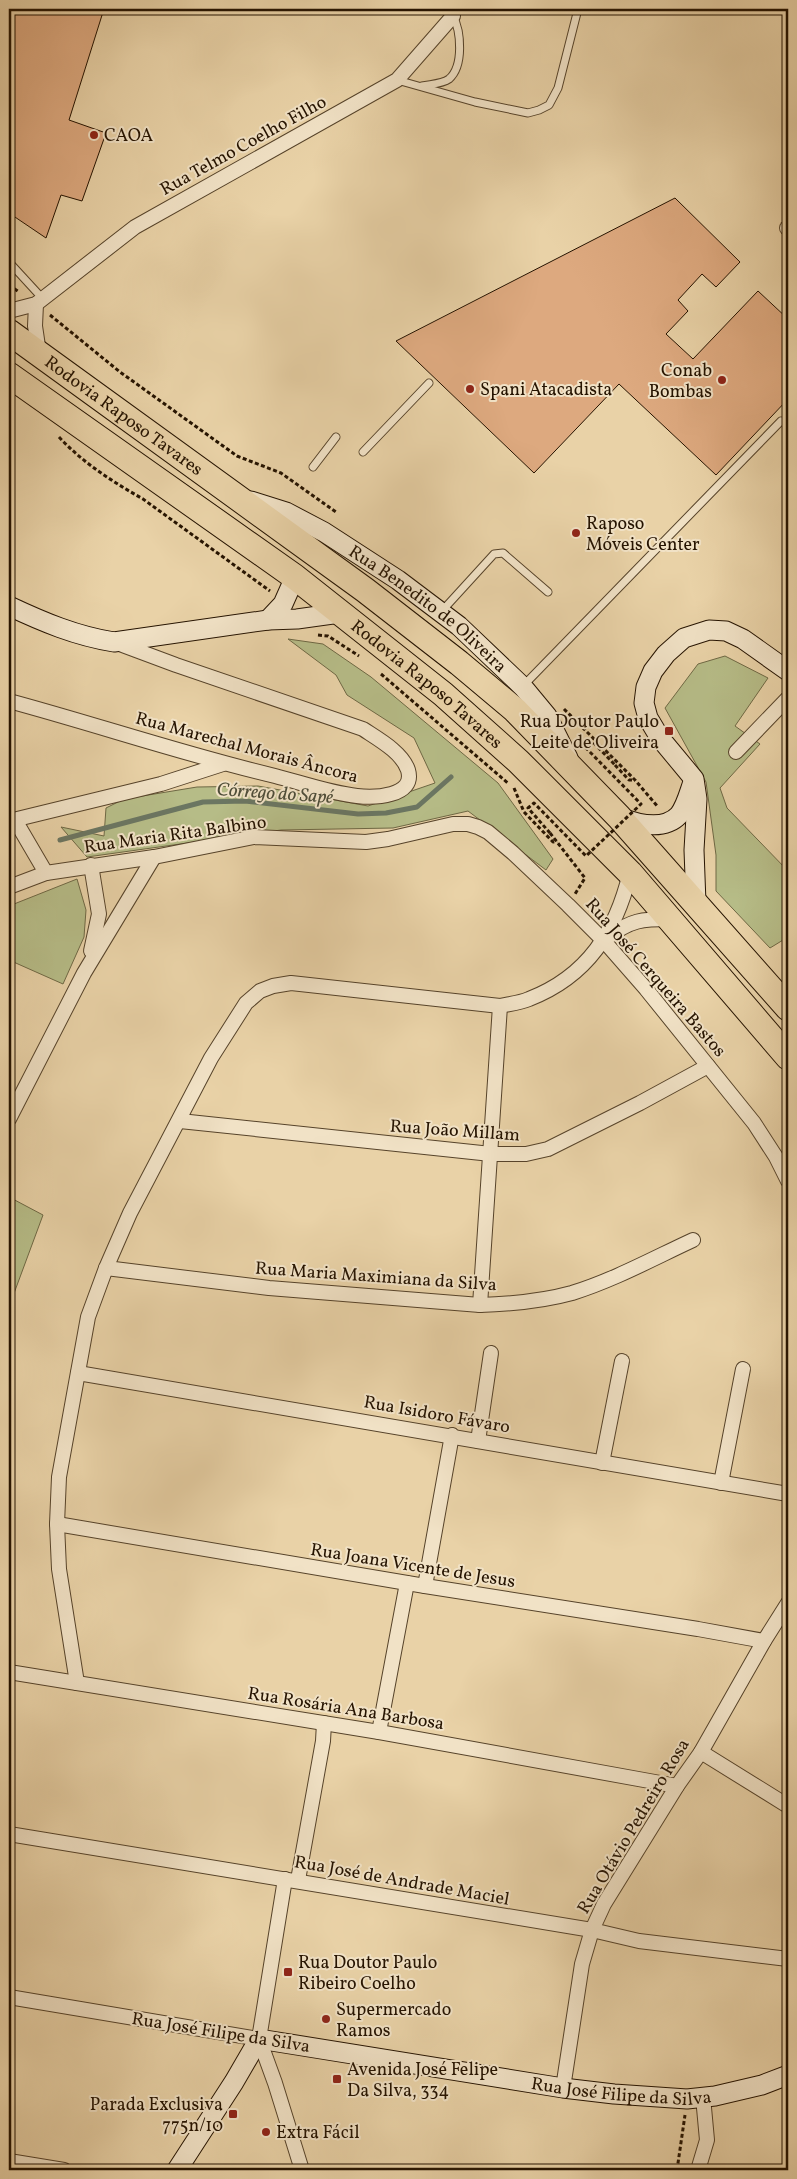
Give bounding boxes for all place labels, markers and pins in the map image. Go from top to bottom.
place label: CAOA [104,124,154,149]
marker: CAOA [88,129,100,141]
place label: Conab Bombas [649,359,712,405]
marker: Conab Bombas [716,374,728,386]
place label: Spani Atacadista [480,378,612,403]
marker: Spani Atacadista [464,383,476,395]
place label: Raposo Móveis Center [586,512,700,558]
marker: Raposo Móveis Center [570,527,582,539]
place label: Rua Doutor Paulo Leite de Oliveira [520,710,659,756]
marker: Rua Doutor Paulo Leite de Oliveira [663,725,675,737]
place label: Rua Doutor Paulo Ribeiro Coelho [298,1951,437,1997]
marker: Rua Doutor Paulo Ribeiro Coelho [282,1966,294,1978]
place label: Supermercado Ramos [336,1998,451,2044]
marker: Supermercado Ramos [320,2013,332,2025]
place label: Avenida José Felipe Da Silva, 334 [347,2058,498,2104]
marker: Avenida José Felipe Da Silva, 334 [331,2073,343,2085]
place label: Parada Exclusiva 775n/10 [90,2093,223,2139]
marker: Parada Exclusiva 775n/10 [227,2108,239,2120]
place label: Extra Fácil [276,2121,360,2146]
marker: Extra Fácil [260,2126,272,2138]

